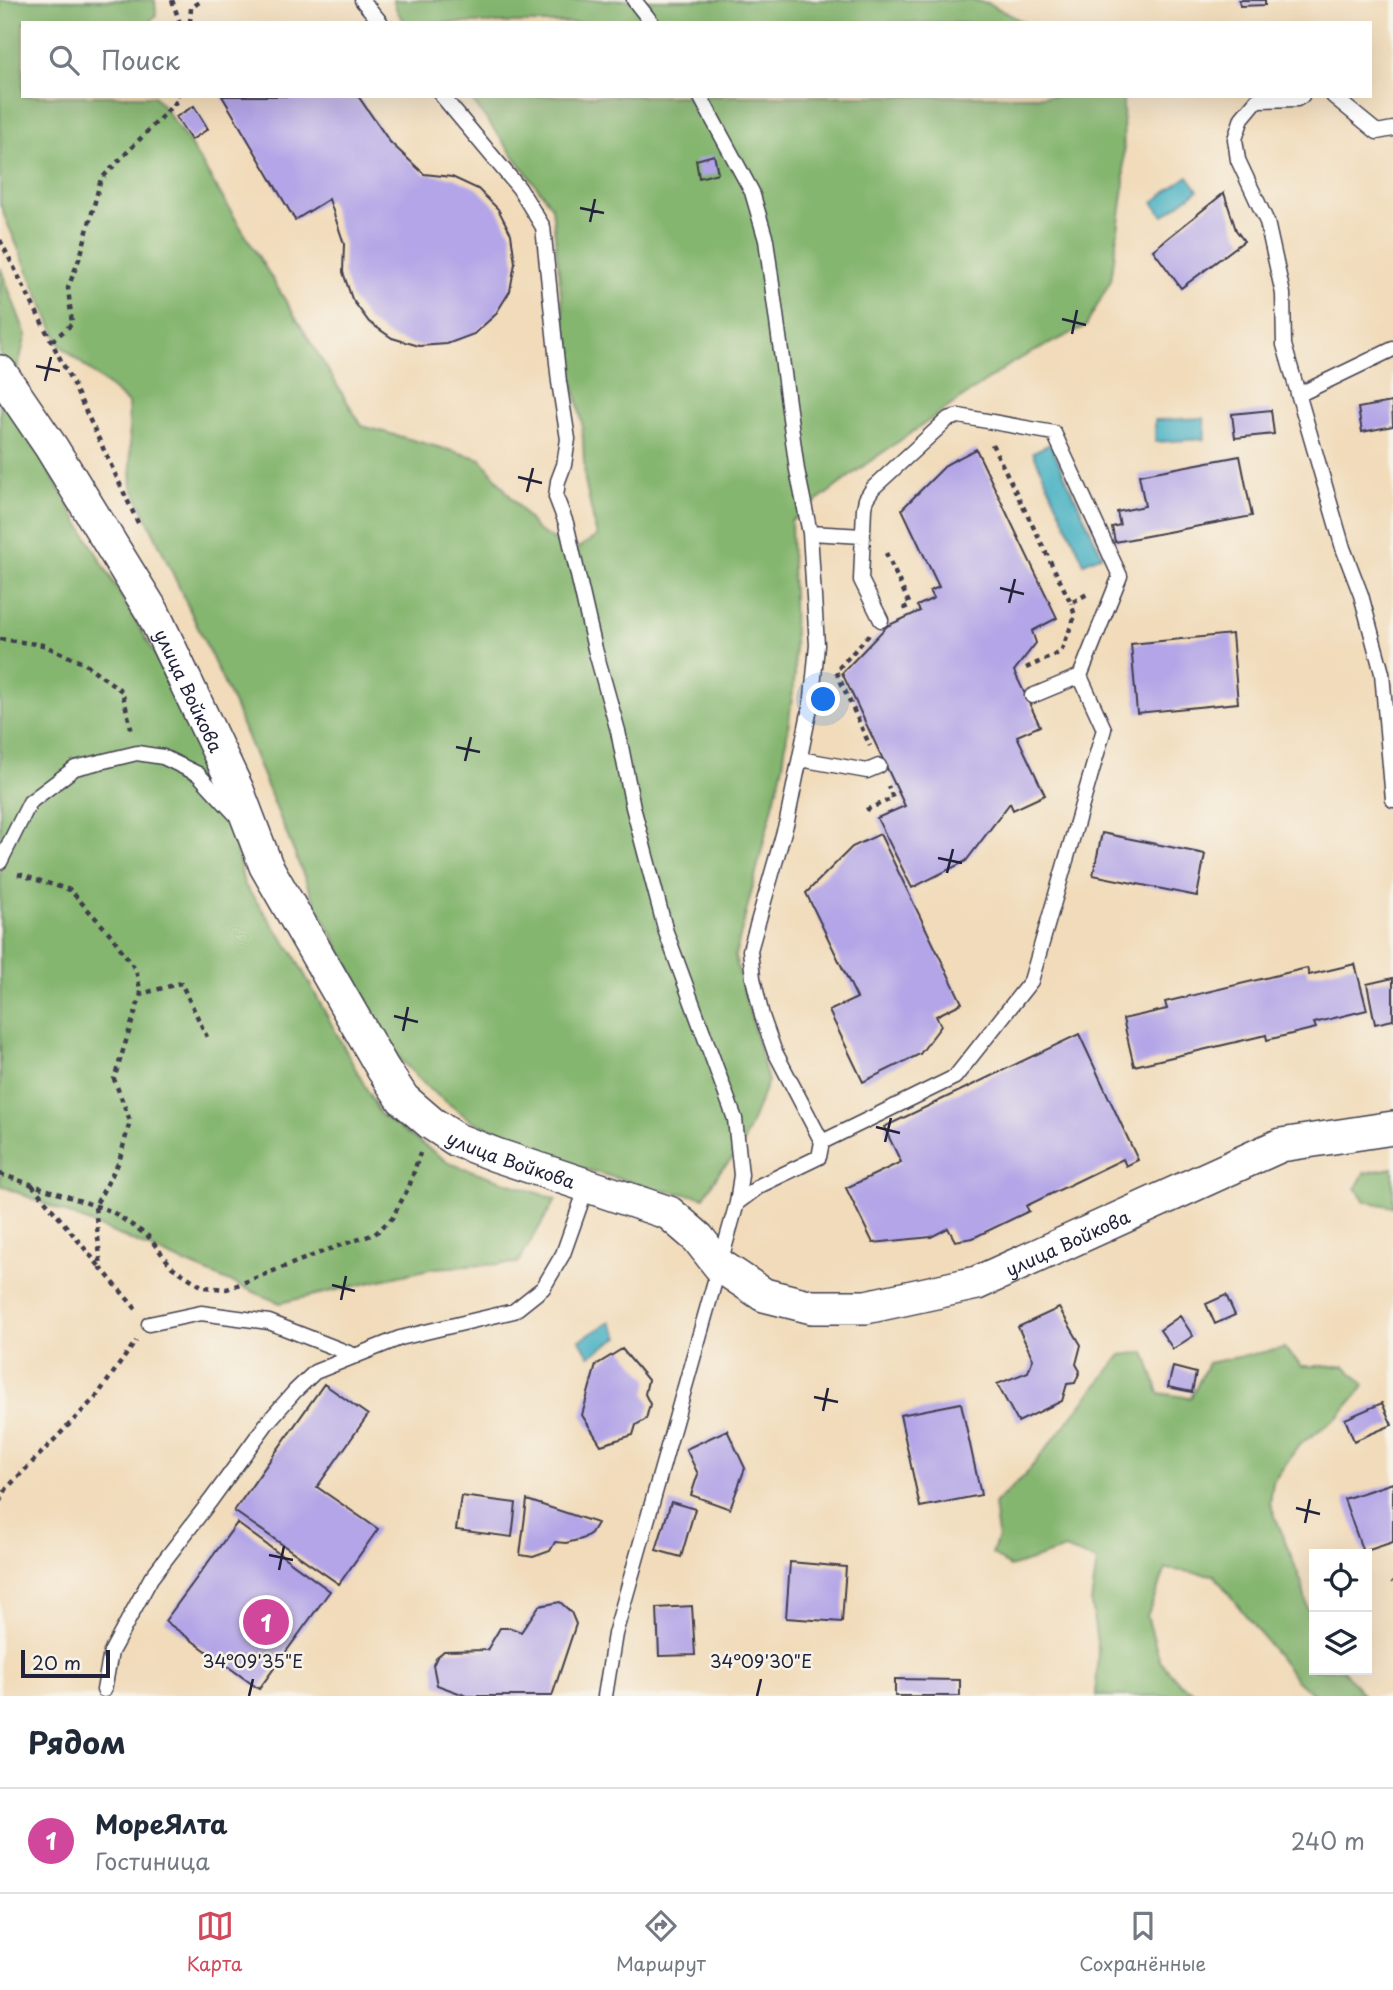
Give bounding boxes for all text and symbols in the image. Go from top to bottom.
search box [21,21,1372,98]
text: Поиск [101,40,180,79]
icon: search [45,41,83,79]
street label: улица Войкова [149,624,231,757]
your location [806,682,840,716]
street label: улица Войкова [442,1124,580,1194]
street label: улица Войкова [1001,1202,1134,1282]
map controls [1309,1549,1372,1675]
button: locate [1309,1549,1372,1612]
pin: 1 [243,1596,289,1648]
button: layers [1309,1612,1372,1675]
scale bar [21,1647,110,1679]
text: 34°09'35"E [203,1647,303,1674]
text: 34°09'30"E [710,1647,812,1674]
text: 20 m [32,1648,81,1676]
text: Рядом [28,1719,126,1764]
text: МореЯлта [95,1804,228,1843]
text: 1 [46,1823,57,1858]
text: 240 m [1291,1823,1365,1858]
text: Гостиница [95,1843,210,1878]
tab: Карта [187,1907,243,1977]
tab: Маршрут [616,1907,706,1977]
tab: Сохранённые [1079,1907,1206,1977]

